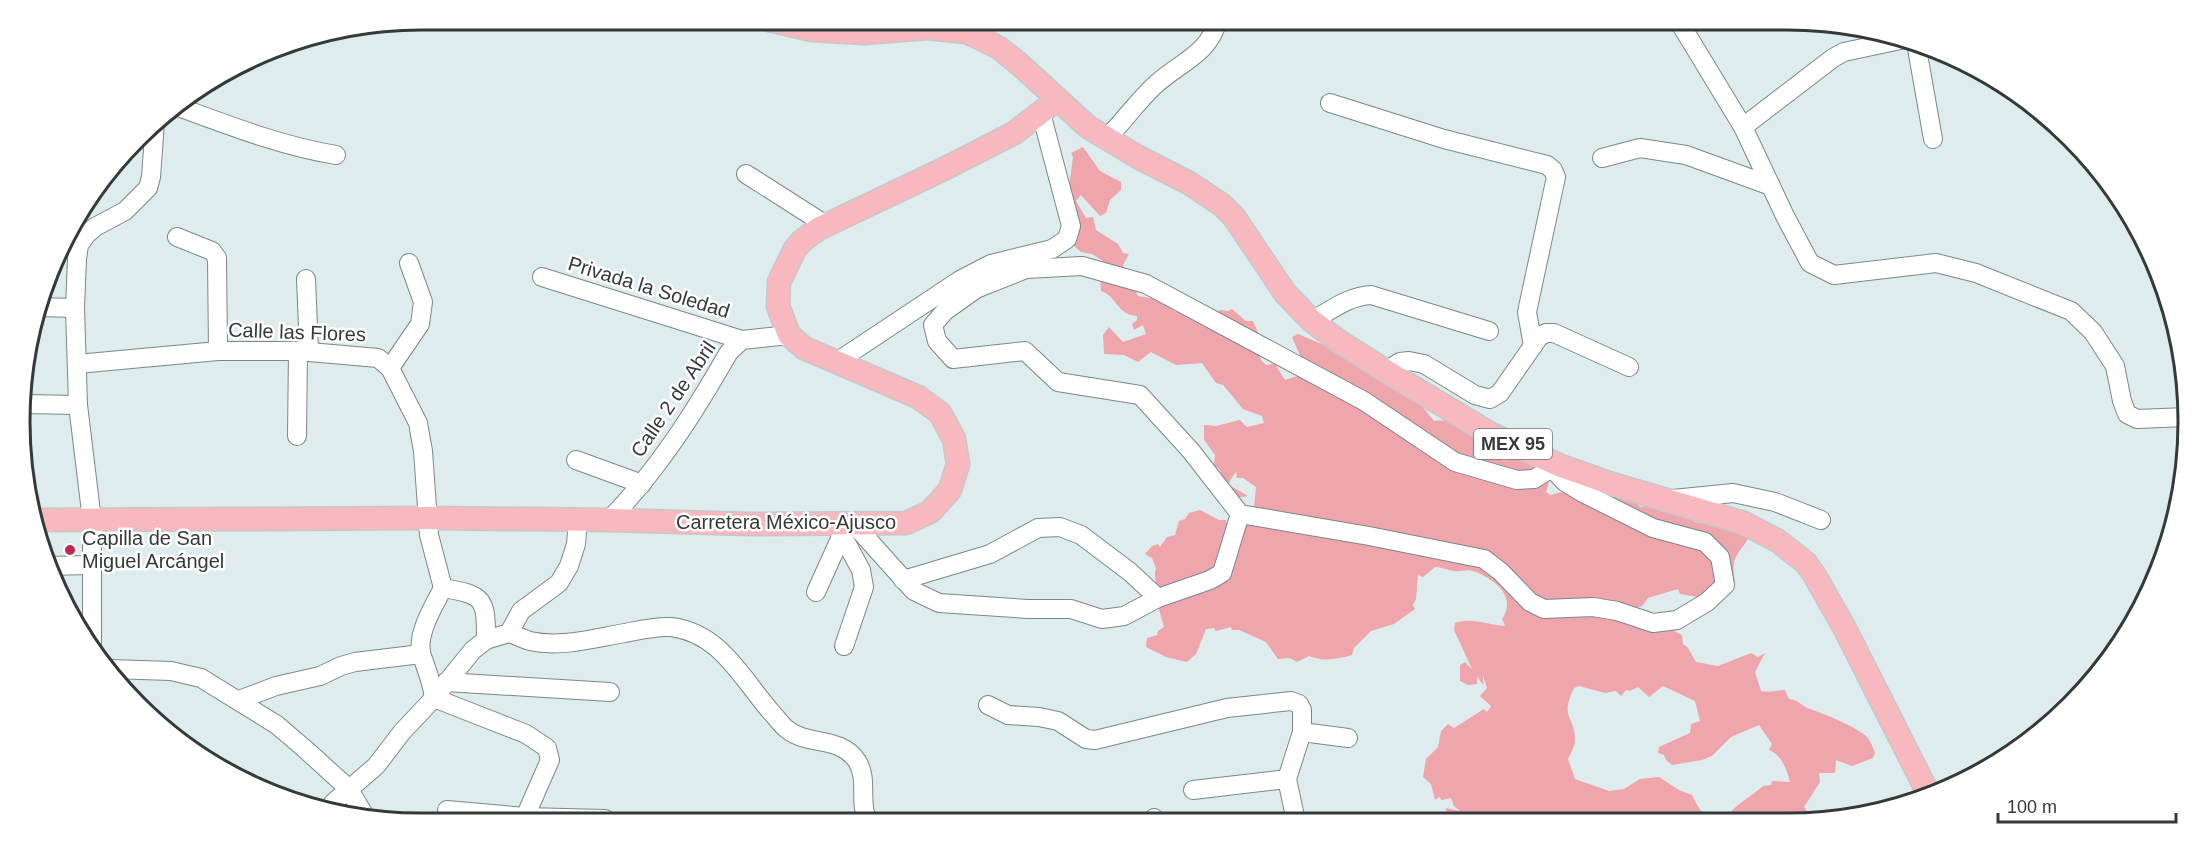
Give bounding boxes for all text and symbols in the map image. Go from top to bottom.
street label: Privada la Soledad [566,252,732,322]
street label: Calle las Flores [228,319,366,345]
street label: Calle 2 de Abril [626,337,720,461]
road number: MEX 95 [1474,429,1552,459]
street label: Carretera México-Ajusco [676,511,896,533]
place label: Capilla de San Miguel Arcángel [82,527,224,572]
marker: Capilla de San Miguel Arcángel [63,543,77,557]
scale bar [1998,786,2176,824]
text: 100 m [2007,797,2057,817]

